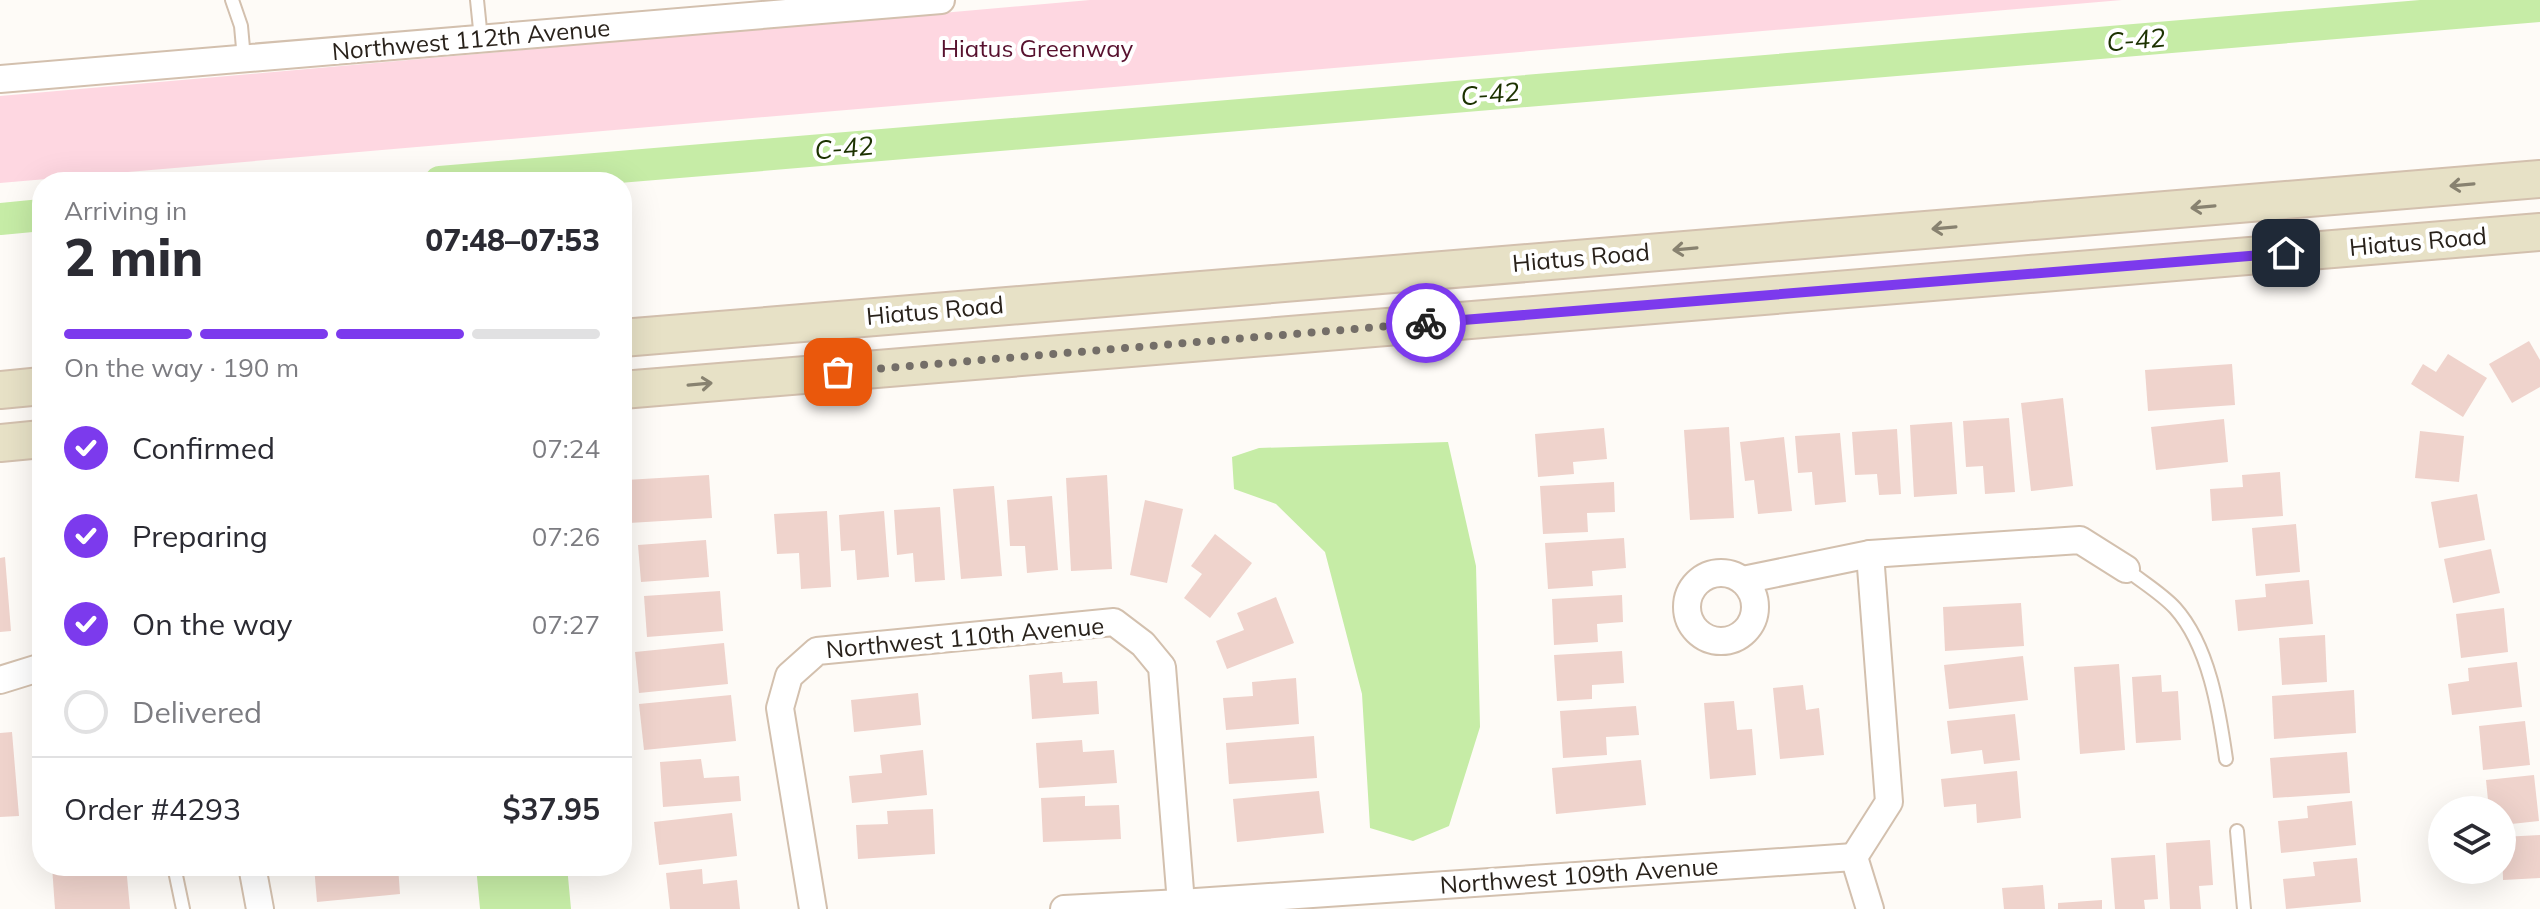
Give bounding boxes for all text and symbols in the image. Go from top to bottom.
street label: Northwest 112th Avenue [331,12,611,66]
water label: C-42 [2105,20,2167,59]
park label: Hiatus Greenway [941,33,1134,63]
water label: C-42 [1459,74,1521,113]
water label: C-42 [813,128,875,167]
one-way arrow [2449,178,2476,193]
text: Arriving in [64,194,187,227]
one-way arrow [2190,200,2217,215]
pin [2252,219,2320,287]
street label: Hiatus Road [2348,220,2488,262]
text: 07:48–07:53 [425,221,600,259]
one-way arrow [1931,221,1958,236]
text: 2 min [64,224,203,289]
icon: home [2264,231,2308,275]
street label: Hiatus Road [1511,236,1651,278]
one-way arrow [1672,242,1699,257]
courier [1386,283,1466,363]
street label: Hiatus Road [865,289,1005,331]
icon: bike [1404,301,1448,345]
pin [804,338,872,406]
icon: bag [816,350,860,394]
text: On the way · 190 m [64,351,299,384]
one-way arrow [686,376,713,391]
icon: check [64,426,108,470]
text: Confirmed [132,429,275,467]
text: 07:24 [532,432,600,465]
icon: check [64,514,108,558]
text: Preparing [132,517,268,555]
text: 07:26 [532,520,600,553]
icon: check [64,602,108,646]
text: On the way [132,605,292,643]
text: 07:27 [532,608,600,641]
street label: Northwest 110th Avenue [825,610,1105,664]
text: Delivered [132,693,262,731]
text: Order #4293 [64,790,241,828]
text: $37.95 [503,790,600,828]
map controls [2428,796,2516,884]
button: layers [2428,796,2516,884]
street label: Northwest 109th Avenue [1439,850,1719,900]

